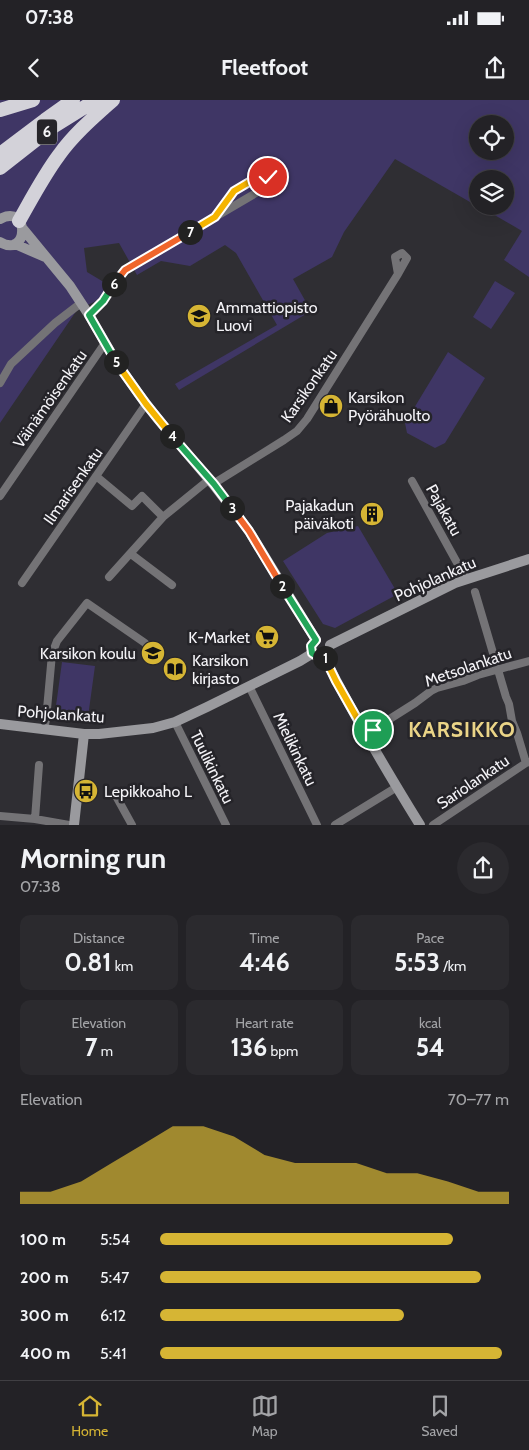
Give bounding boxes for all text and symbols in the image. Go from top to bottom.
text: 07:38 [25,6,74,29]
icon: back [20,54,48,82]
text: Fleetfoot [221,54,308,81]
icon: share [481,54,509,82]
map controls [469,115,514,215]
button: locate [469,115,514,160]
road number: 6 [37,120,57,144]
pin [247,156,289,198]
icon: check [254,163,282,191]
button: layers [469,170,514,215]
pin: 7 [178,220,202,244]
text: 7 [187,223,194,241]
pin: 6 [102,272,126,296]
text: 6 [111,275,118,293]
place label: Ammattiopisto Luovi [216,298,318,335]
school or university icon: Ammattiopisto Luovi [186,303,212,329]
street label: Väinämöisenkatu [9,346,91,452]
street label: Karsikonkatu [277,346,341,426]
pin: 5 [104,350,128,374]
text: 5 [113,353,120,371]
place label: Karsikon Pyörähuolto [348,388,430,425]
shop icon: Karsikon Pyörähuolto [318,393,344,419]
pin: 4 [160,424,184,448]
text: 4 [168,427,177,445]
street label: Ilmarisenkatu [39,444,107,528]
street label: Pajakatu [422,481,466,539]
pin: 3 [220,496,244,520]
place label: Pajakadun päiväkoti [285,496,354,533]
text: 3 [229,499,236,517]
building icon: Pajakadun päiväkoti [359,501,385,527]
street label: Pohjolankatu [391,553,479,605]
pin: 2 [270,574,294,598]
text: 2 [279,577,286,595]
supermarket icon: K-Market [254,624,280,650]
place label: K-Market [188,628,251,647]
school or university icon: Karsikon koulu [140,640,166,666]
street label: Metsolankatu [422,643,514,691]
place label: Karsikon koulu [40,644,136,663]
pin: 1 [312,646,338,670]
text: 1 [323,649,328,667]
place label: Karsikon kirjasto [192,651,248,688]
library icon: Karsikon kirjasto [162,656,188,682]
street label: Pohjolankatu [17,701,105,727]
street label: Mielikinkatu [269,709,321,789]
pin [352,709,394,751]
icon: arrive [359,716,387,744]
district label: KARSIKKO [408,717,516,742]
street label: Tuulikinkatu [186,727,238,807]
street label: Sariolankatu [433,751,513,813]
bus stop icon: Lepikkoaho L [73,778,99,804]
place label: Lepikkoaho L [104,782,192,801]
text: Morning run [20,841,166,875]
button: share [457,842,509,894]
text: 07:38 [20,877,61,896]
text: Distance [73,929,125,947]
text: Time [250,929,279,947]
text: Pace [416,929,444,947]
text: 0.81 [64,947,112,977]
text: 4:46 [239,947,290,977]
text: 5:53 [394,947,440,977]
text: km [112,957,133,975]
text: /km [440,957,466,975]
text: Elevation [71,1014,126,1032]
text: Heart rate [235,1014,294,1032]
text: kcal [419,1014,441,1032]
text: 7 [85,1032,97,1062]
text: 136 [231,1032,267,1062]
text: 54 [416,1032,445,1062]
text: m [97,1042,113,1060]
text: bpm [267,1042,298,1060]
text: Elevation [20,1090,83,1109]
text: 70–77 m [448,1090,509,1109]
text: 100 m [20,1230,66,1249]
text: 5:54 [100,1230,130,1249]
text: 200 m [20,1268,69,1287]
text: 5:47 [100,1268,129,1287]
text: 300 m [20,1306,69,1325]
text: 6:12 [100,1306,126,1325]
text: 400 m [20,1344,70,1363]
text: 5:41 [100,1344,126,1363]
tab: Home [71,1392,108,1440]
tab: Map [251,1392,279,1440]
tab: Saved [421,1392,458,1440]

